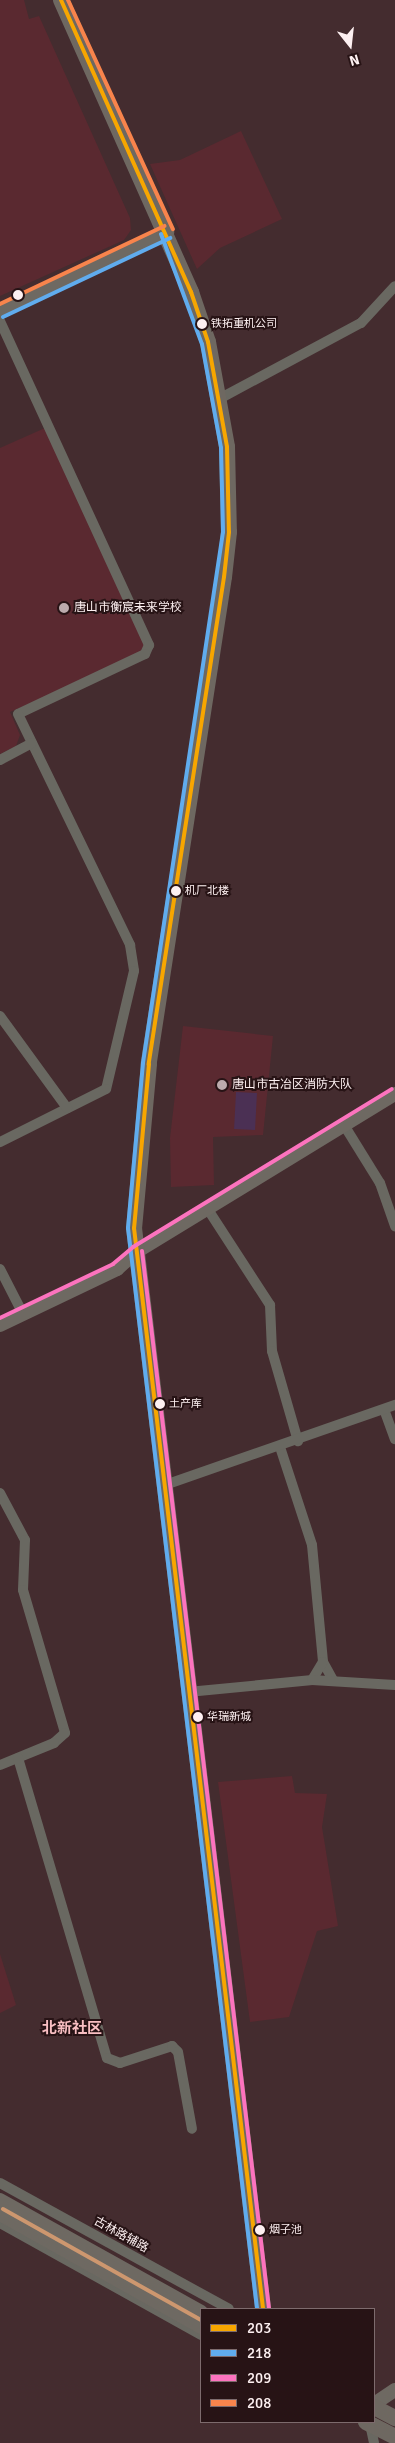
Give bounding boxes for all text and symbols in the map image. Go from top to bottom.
north arrow [325,20,375,70]
text: N [347,50,361,69]
unlabelled marker [13,290,23,300]
place label: 铁拓重机公司 [211,317,277,331]
marker: 铁拓重机公司 [197,319,207,329]
place label: 唐山市衡宸未来学校 [74,601,182,615]
marker: 唐山市衡宸未来学校 [58,602,70,614]
place label: 机厂北楼 [185,884,229,898]
marker: 机厂北楼 [171,886,181,896]
place label: 唐山市古冶区消防大队 [232,1078,352,1092]
marker: 唐山市古冶区消防大队 [216,1079,228,1091]
place label: 土产库 [169,1397,202,1411]
marker: 土产库 [155,1399,165,1409]
place label: 华瑞新城 [207,1710,251,1724]
marker: 华瑞新城 [193,1712,203,1722]
district label: 北新社区 [42,2020,102,2038]
street label: 古林路辅路 [91,2214,151,2256]
place label: 烟子池 [269,2223,302,2237]
marker: 烟子池 [255,2225,265,2235]
legend [200,2308,375,2423]
text: 203 [247,2319,271,2337]
text: 218 [247,2344,271,2362]
text: 209 [247,2369,271,2387]
text: 208 [247,2394,271,2412]

